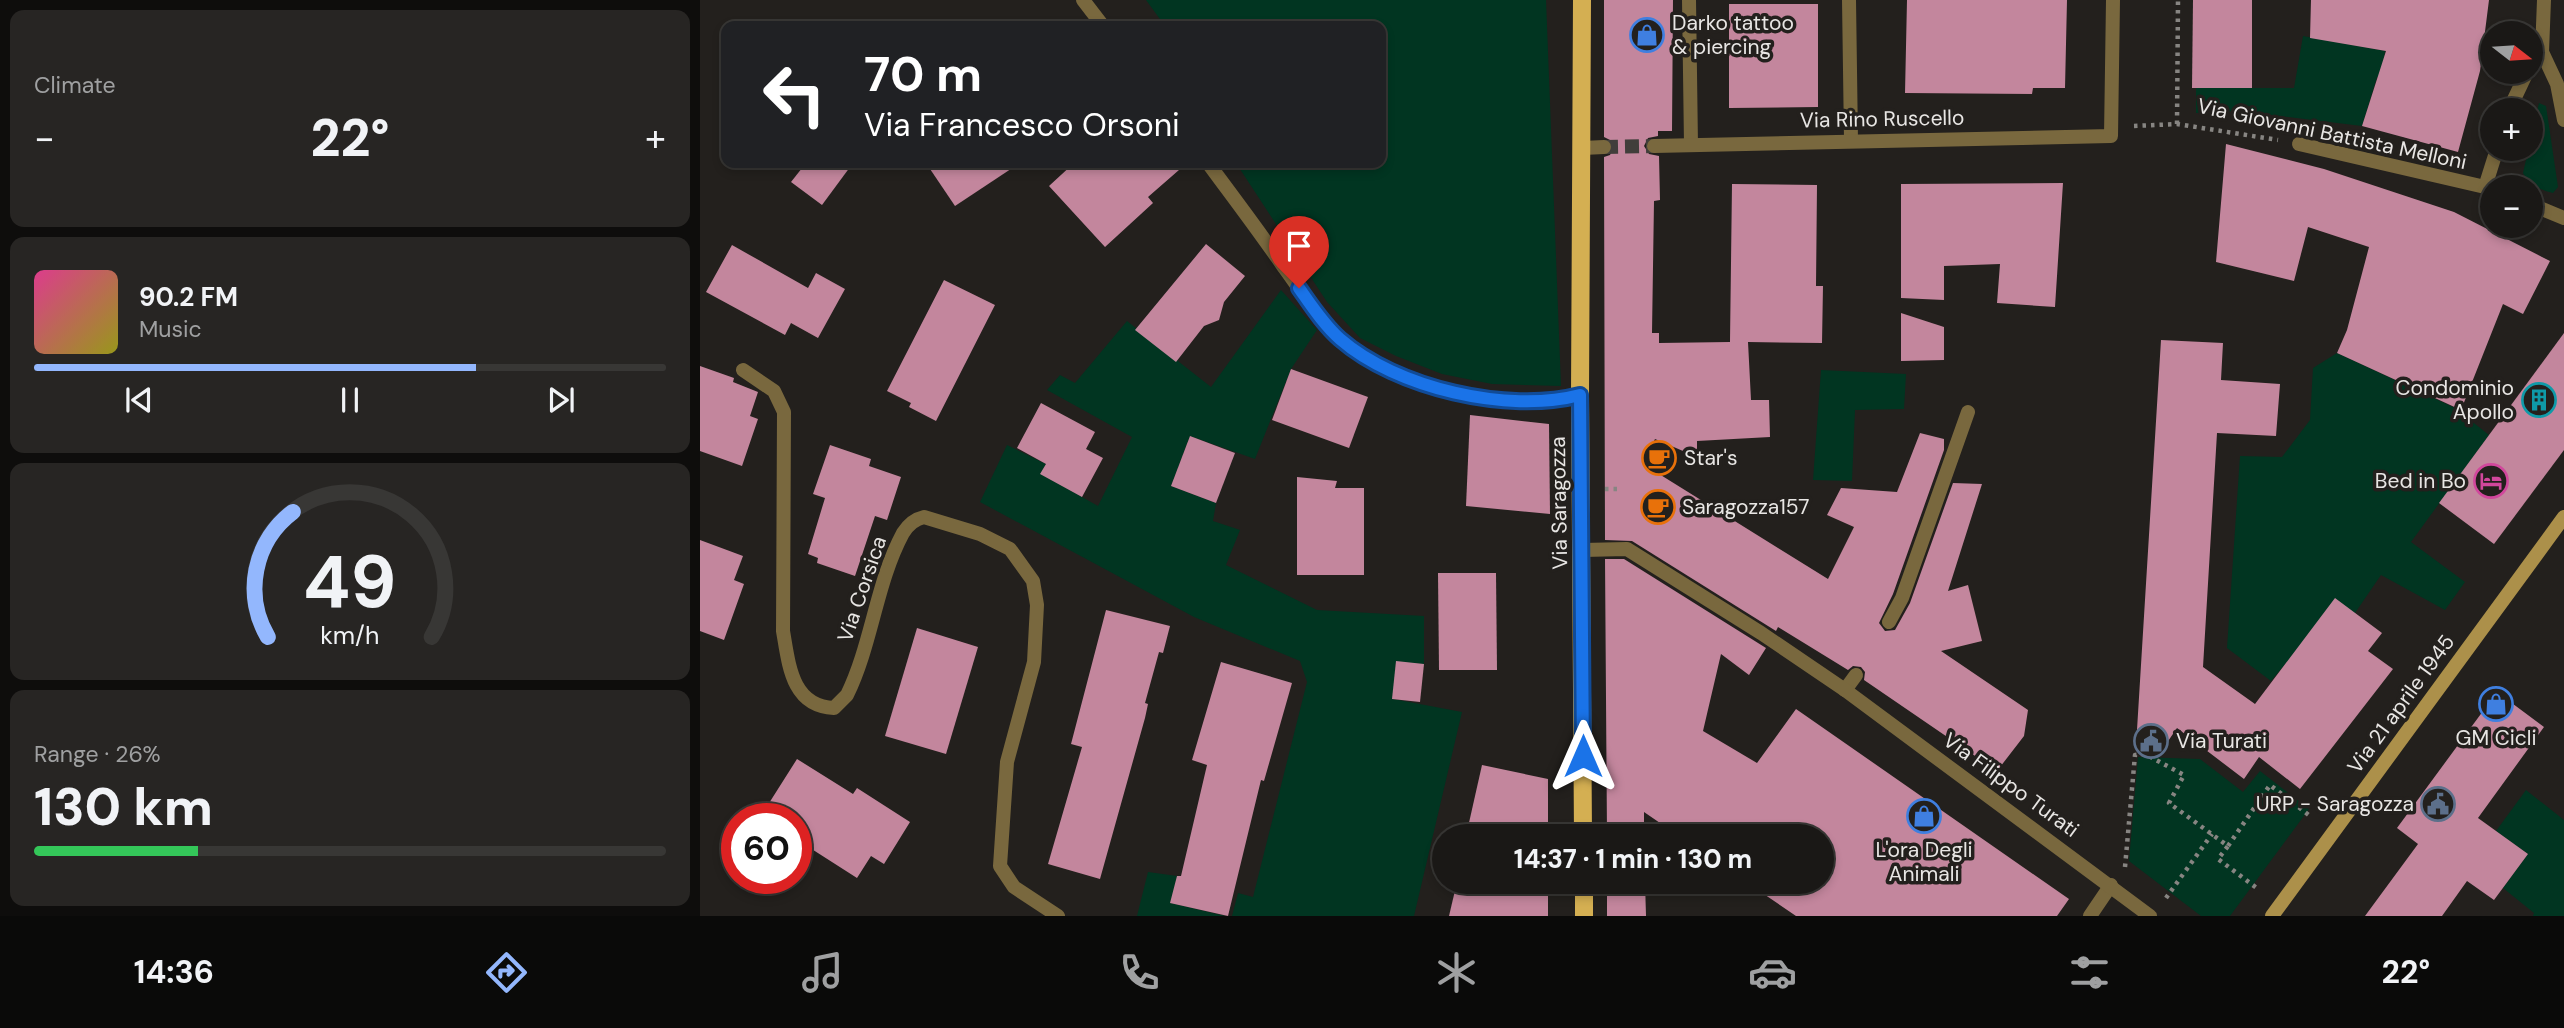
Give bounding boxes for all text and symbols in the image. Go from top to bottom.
place label: Darko tattoo & piercing [1672,9,1794,61]
shop icon: Darko tattoo & piercing [1628,16,1666,54]
north arrow [2480,21,2543,84]
map controls [2480,21,2543,238]
text: 70 m [864,42,982,106]
icon: left [749,49,840,140]
text: Climate [34,70,116,100]
street label: Via Giovanni Battista Melloni [2195,92,2469,176]
button: + [2480,98,2543,161]
text: 22° [310,104,390,172]
text: Via Francesco Orsoni [864,104,1180,146]
street label: Via Rino Ruscello [1800,104,1964,134]
text: − [34,113,55,163]
text: + [645,113,666,163]
button: − [2480,175,2543,238]
pin [1269,216,1329,288]
icon: arrive [1280,227,1318,265]
text: 90.2 FM [139,280,238,314]
text: Music [139,314,202,344]
place label: Condominio Apollo [2396,374,2514,426]
icon: previous [120,381,158,419]
icon: pause [331,381,369,419]
icon: next [542,381,580,419]
building icon: Condominio Apollo [2520,381,2558,419]
street label: Via Saragozza [1544,436,1574,570]
cafe icon: Star's [1640,439,1678,477]
place label: Star's [1684,444,1738,472]
hotel icon: Bed in Bo [2472,462,2510,500]
place label: Bed in Bo [2375,467,2466,495]
cafe icon: Saragozza157 [1639,488,1677,526]
place label: Saragozza157 [1682,493,1809,521]
street label: Via Corsica [831,532,893,646]
text: 49 [303,536,397,631]
text: km/h [320,619,380,652]
street label: Via 21 aprile 1945 [2341,629,2461,779]
shop icon: GM Cicli [2477,685,2515,723]
position arrow [1546,719,1620,793]
public building icon: Via Turati [2132,722,2170,760]
place label: GM Cicli [2456,724,2537,752]
street label: Via Filippo Turati [1937,726,2085,844]
place label: Via Turati [2176,727,2267,755]
text: Range · 26% [34,739,161,769]
text: 130 km [34,773,213,841]
public building icon: URP - Saragozza [2419,785,2457,823]
place label: URP - Saragozza [2256,790,2414,818]
shop icon: L'ora Degli Animali [1905,797,1943,835]
speed limit sign: 60 [721,803,812,894]
place label: L'ora Degli Animali [1875,836,1973,888]
text: 14:37 · 1 min · 130 m [1514,842,1752,876]
icon: directions [482,948,531,997]
icon: music [798,948,847,997]
icon: phone [1115,948,1164,997]
icon: climate [1432,948,1481,997]
icon: car [1748,948,1797,997]
icon: filters [2065,948,2114,997]
text: 14:36 [134,951,214,993]
text: 22° [2382,951,2430,993]

